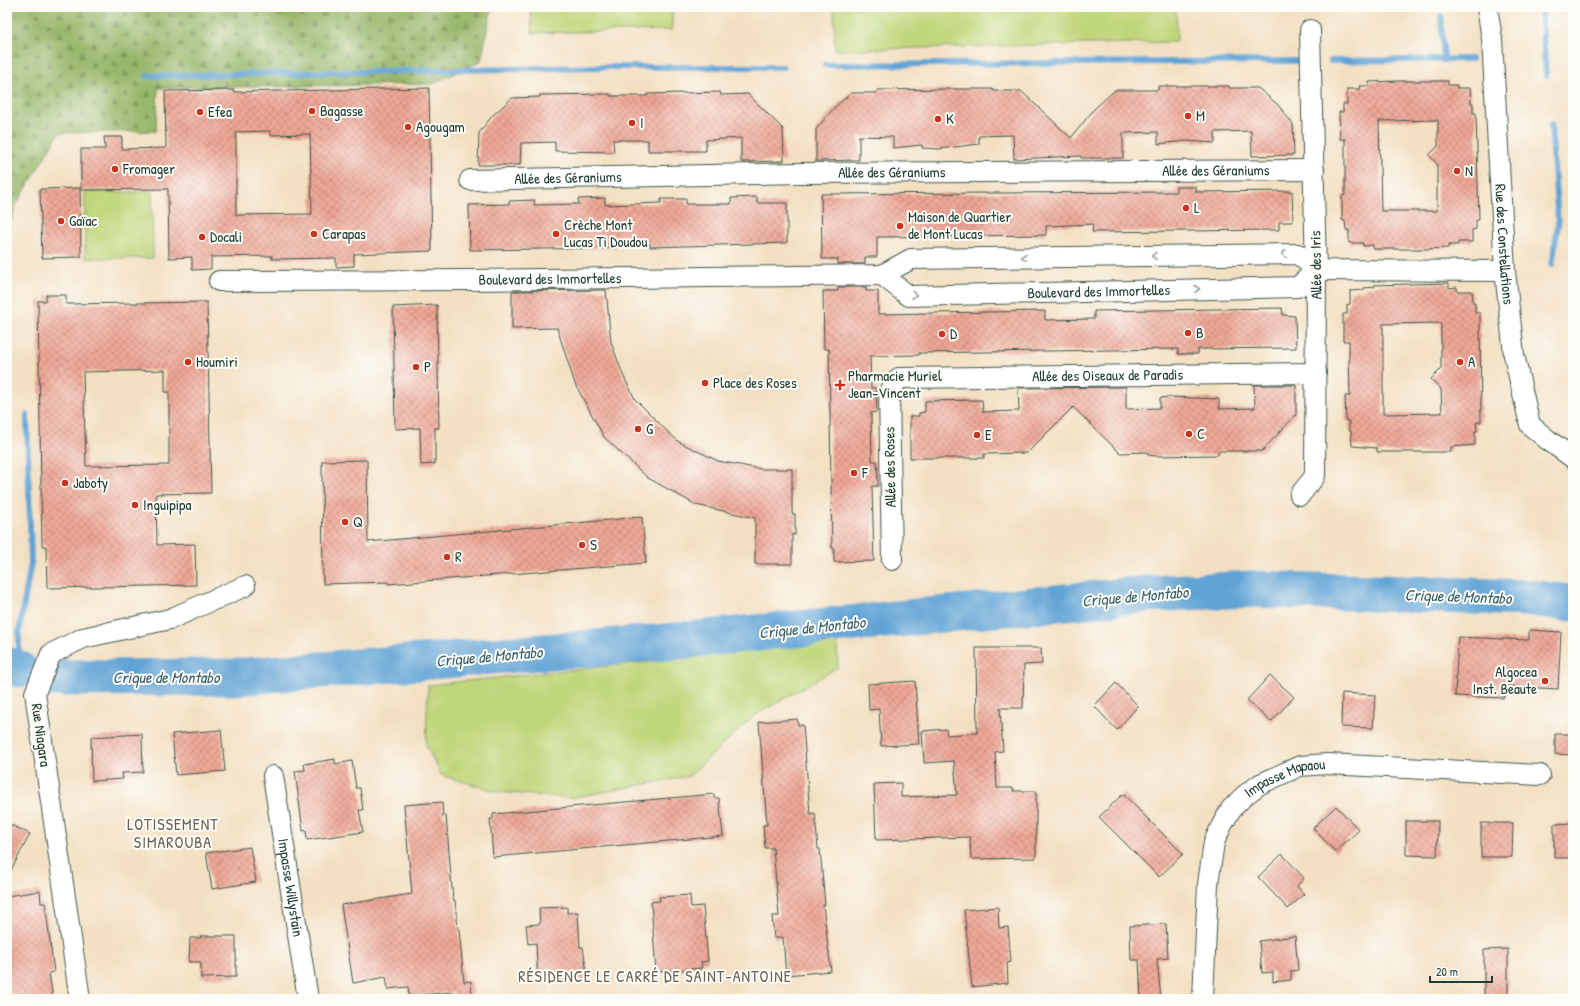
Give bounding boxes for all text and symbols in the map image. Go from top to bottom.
place label: Bagasse [320,100,364,121]
place label: Efea [208,101,232,122]
place label: M [1196,105,1205,126]
marker: Bagasse [307,106,317,116]
marker: Efea [195,107,205,117]
place label: K [946,108,954,129]
marker: M [1183,111,1193,121]
place label: I [640,112,644,133]
marker: K [933,114,943,124]
place label: Agougam [416,116,465,137]
marker: I [627,118,637,128]
marker: Agougam [403,122,413,132]
place label: Fromager [122,158,175,179]
street label: Allée des Géraniums [1162,159,1270,181]
place label: N [1465,160,1473,181]
street label: Allée des Géraniums [838,161,946,183]
marker: Fromager [110,164,120,174]
street label: Allée des Géraniums [514,166,622,189]
marker: N [1452,166,1462,176]
street label: Rue des Constellations [1490,183,1520,306]
place label: L [1194,197,1200,218]
marker: L [1181,203,1191,213]
place label: Maison de Quartier de Mont Lucas [908,206,1011,244]
place label: Gaïac [69,210,97,231]
place label: Crèche Mont Lucas Ti Doudou [564,214,647,252]
marker: Gaïac [56,216,66,226]
marker: Maison de Quartier de Mont Lucas [895,221,905,231]
place label: Carapas [322,223,366,244]
place label: Docali [210,226,242,247]
marker: Carapas [309,229,319,239]
marker: Crèche Mont Lucas Ti Doudou [551,229,561,239]
street label: Allée des Iris [1304,230,1327,300]
marker: Docali [197,232,207,242]
one-way arrow [1281,250,1287,258]
one-way arrow [1151,252,1157,260]
one-way arrow [1021,253,1027,262]
street label: Boulevard des Immortelles [478,267,622,290]
street label: Boulevard des Immortelles [1027,279,1171,303]
one-way arrow [1194,285,1200,293]
one-way arrow [911,290,917,299]
place label: B [1196,322,1204,343]
place label: D [950,323,958,344]
marker: B [1183,328,1193,338]
marker: D [937,329,947,339]
place label: Houmiri [196,351,238,372]
place label: A [1468,351,1476,372]
place label: P [424,356,431,377]
marker: Houmiri [183,357,193,367]
marker: A [1455,357,1465,367]
marker: P [411,362,421,372]
street label: Allée des Oiseaux de Paradis [1032,364,1184,386]
place label: Pharmacie Muriel Jean-Vincent [848,365,942,403]
place label: Place des Roses [713,372,797,393]
marker: Place des Roses [700,378,710,388]
marker: Pharmacie Muriel Jean-Vincent [835,380,845,390]
place label: G [646,418,654,439]
place label: C [1197,423,1205,444]
marker: G [633,424,643,434]
place label: E [985,424,992,445]
street label: Allée des Roses [878,426,901,507]
marker: C [1184,429,1194,439]
marker: E [972,430,982,440]
place label: F [861,462,868,483]
marker: F [849,468,859,478]
place label: Jaboty [73,472,108,493]
marker: Jaboty [60,478,70,488]
place label: Inguipipa [143,494,192,515]
marker: Inguipipa [130,500,140,510]
place label: Q [353,511,363,532]
marker: Q [340,517,350,527]
place label: S [590,534,597,555]
marker: S [577,540,587,550]
place label: R [455,546,462,567]
marker: R [442,552,452,562]
water label: Crique de Montabo [1081,580,1191,612]
water label: Crique de Montabo [1404,583,1513,609]
water label: Crique de Montabo [758,610,868,644]
water label: Crique de Montabo [435,640,545,672]
place label: Algocea Inst. Beaute [1473,661,1537,699]
water label: Crique de Montabo [113,666,221,688]
marker: Algocea Inst. Beaute [1540,676,1550,686]
street label: Rue Niagara [27,702,56,768]
street label: Impasse Mapaou [1240,753,1326,802]
district label: LOTISSEMENT SIMAROUBA [127,813,219,853]
street label: Impasse Willystain [273,837,309,939]
scale bar [1430,958,1492,984]
text: 20 m [1436,963,1458,980]
district label: RÉSIDENCE LE CARRÉ DE SAINT-ANTOINE [518,965,792,987]

